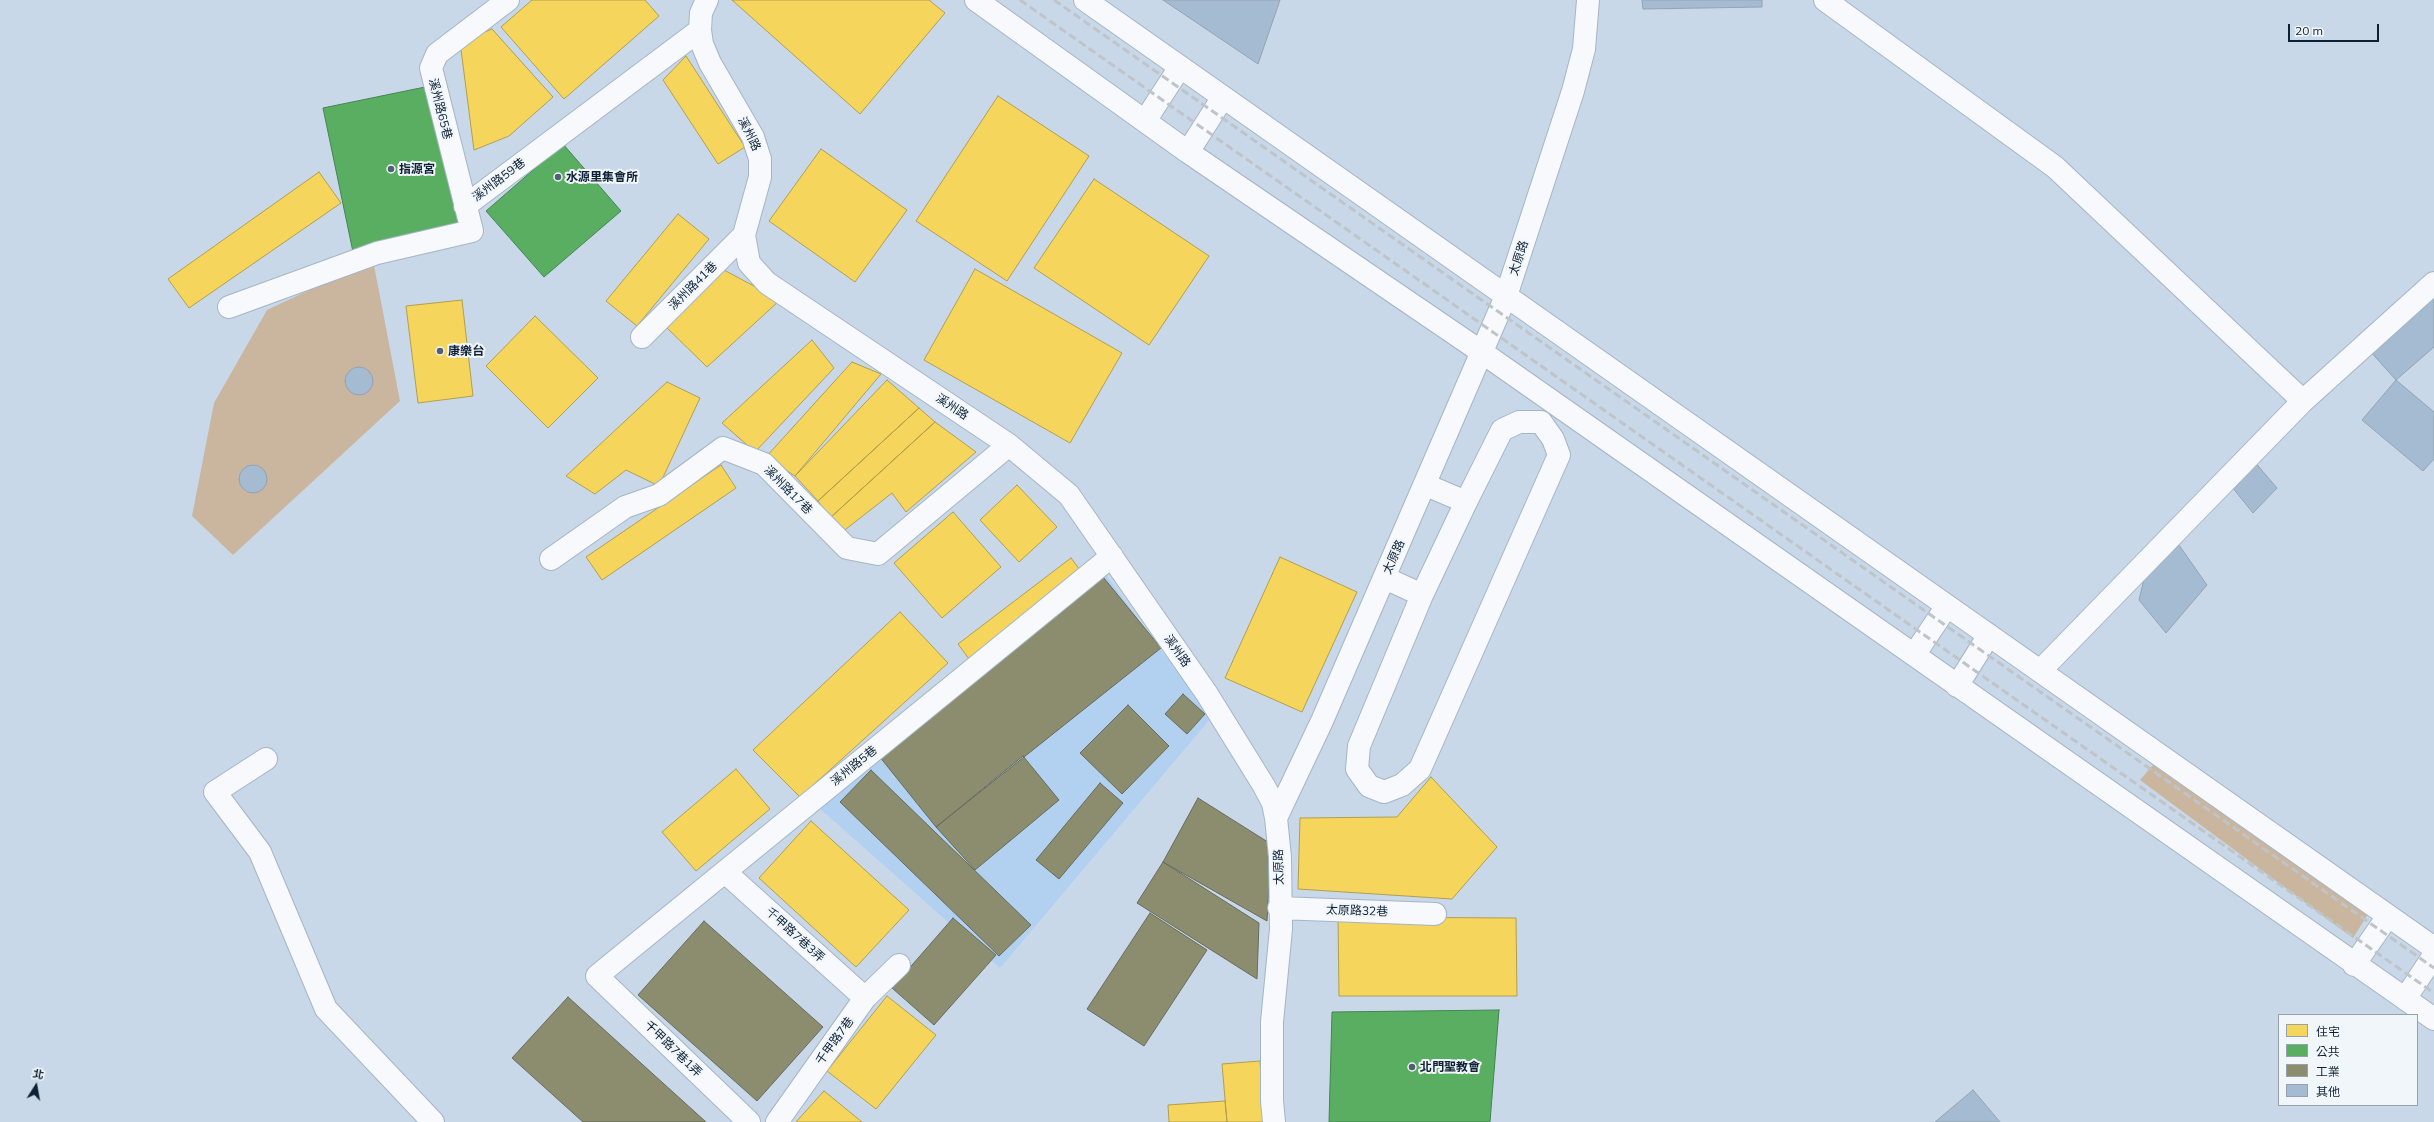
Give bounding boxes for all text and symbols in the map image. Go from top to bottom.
scale bar [2290,16,2381,42]
text: 20 m [2295,23,2323,38]
street label: 溪州路65巷 [425,77,455,141]
street label: 溪州路 [735,115,763,153]
street label: 溪州路59巷 [470,155,528,205]
place label: 指源宮 [399,162,435,176]
marker: 指源宮 [386,164,396,174]
place label: 水源里集會所 [566,170,638,184]
marker: 水源里集會所 [553,172,563,182]
street label: 太原路 [1507,239,1531,277]
street label: 溪州路41巷 [666,259,720,313]
place label: 康樂台 [448,344,484,358]
marker: 康樂台 [435,346,445,356]
street label: 溪州路 [933,391,971,423]
street label: 溪州路17巷 [761,463,815,517]
street label: 太原路 [1380,538,1408,576]
street label: 溪州路 [1161,632,1193,670]
street label: 溪州路5巷 [828,743,880,789]
street label: 太原路 [1271,849,1287,885]
street label: 太原路32巷 [1326,903,1388,919]
street label: 千甲路7巷3弄 [763,905,827,965]
street label: 千甲路7巷 [813,1014,857,1068]
legend [2278,1014,2418,1106]
street label: 千甲路7巷1弄 [641,1018,705,1080]
text: 住宅 [2316,1024,2340,1039]
text: 公共 [2316,1044,2340,1059]
place label: 北門聖教會 [1420,1060,1480,1074]
marker: 北門聖教會 [1407,1062,1417,1072]
text: 工業 [2316,1064,2340,1079]
north arrow [16,1066,56,1106]
text: 北 [32,1066,45,1082]
text: 其他 [2316,1084,2340,1099]

